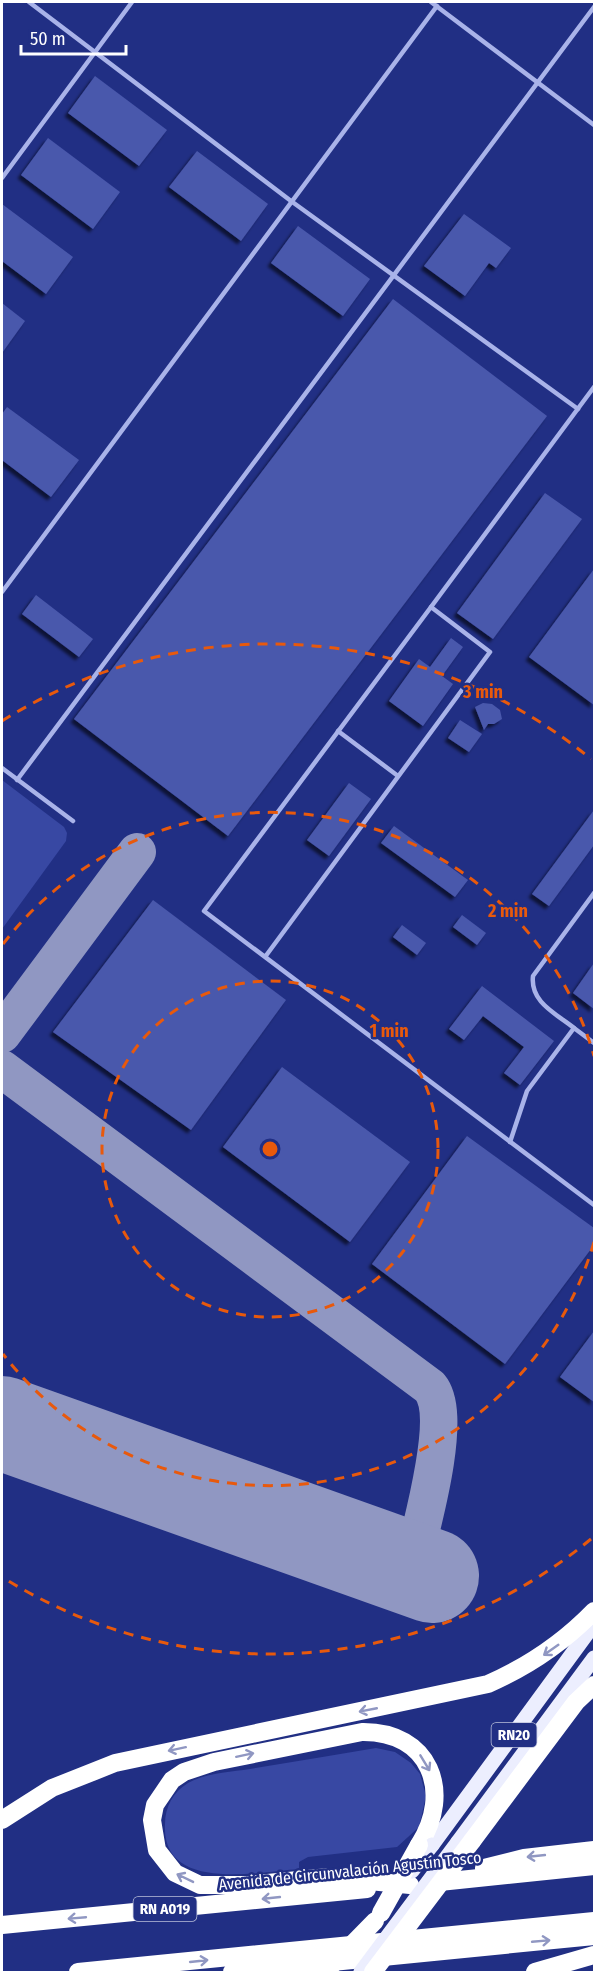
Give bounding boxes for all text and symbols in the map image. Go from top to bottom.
scale bar [21,18,126,56]
text: 50 m [30,28,66,50]
text: 3 min [462,681,503,703]
text: 2 min [487,900,528,922]
text: 1 min [369,1020,409,1042]
centre of rings [260,1139,280,1159]
one-way arrow [543,1644,559,1656]
one-way arrow [358,1705,378,1716]
road number: RN20 [492,1723,536,1747]
one-way arrow [167,1744,187,1755]
one-way arrow [235,1749,254,1761]
one-way arrow [419,1754,431,1771]
street label: Avenida de Circunvalación Agustín Tosco [218,1848,482,1894]
one-way arrow [527,1851,547,1862]
one-way arrow [177,1872,195,1884]
one-way arrow [261,1893,281,1904]
road number: RN A019 [134,1897,196,1921]
one-way arrow [67,1913,87,1924]
one-way arrow [531,1935,551,1946]
one-way arrow [188,1955,208,1966]

